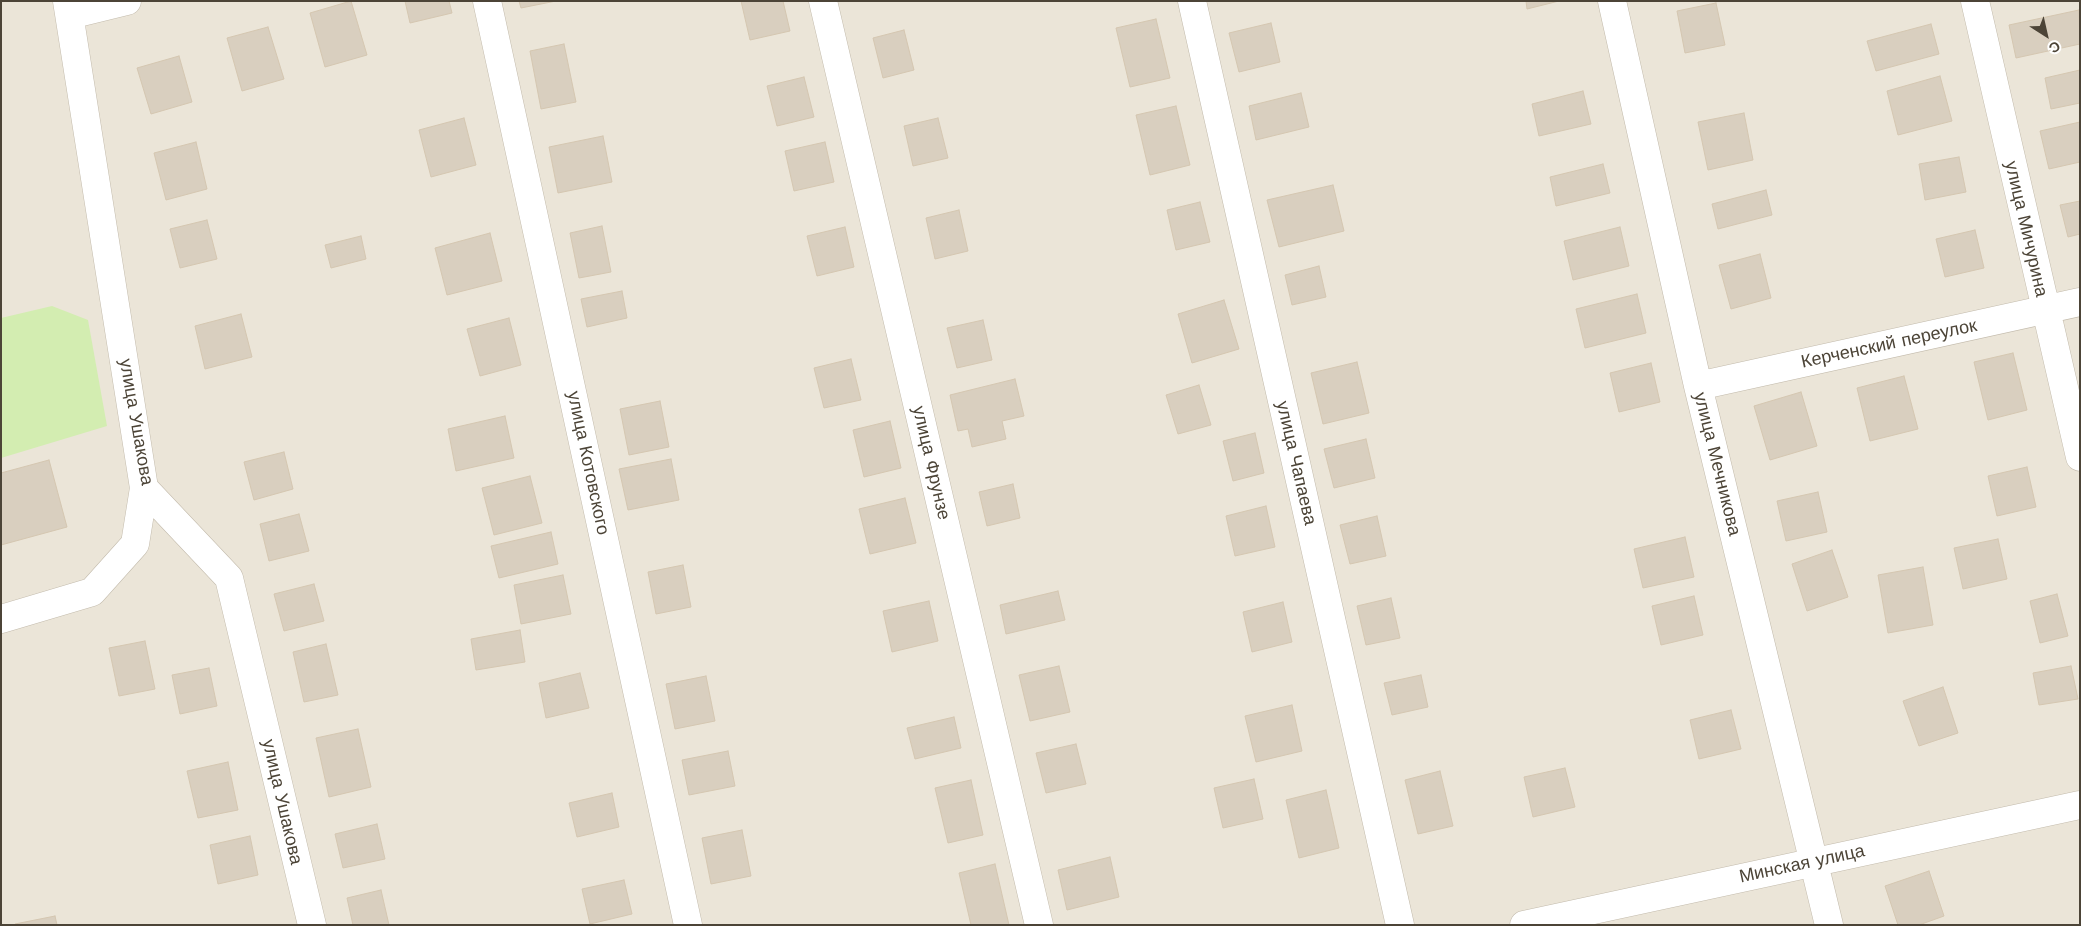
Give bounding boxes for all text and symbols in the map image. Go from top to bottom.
north arrow [2021,10,2071,60]
text: С [2046,38,2063,57]
street label: улица Мичурина [2000,159,2052,299]
street label: Керченский переулок [1799,315,1979,373]
street label: улица Ушакова [114,357,158,487]
street label: улица Котовского [562,389,614,537]
street label: улица Мечникова [1689,390,1745,538]
street label: улица Чапаева [1271,399,1321,527]
street label: улица Фрунзе [907,404,955,522]
street label: улица Ушакова [257,737,307,867]
street label: Минская улица [1737,840,1867,888]

